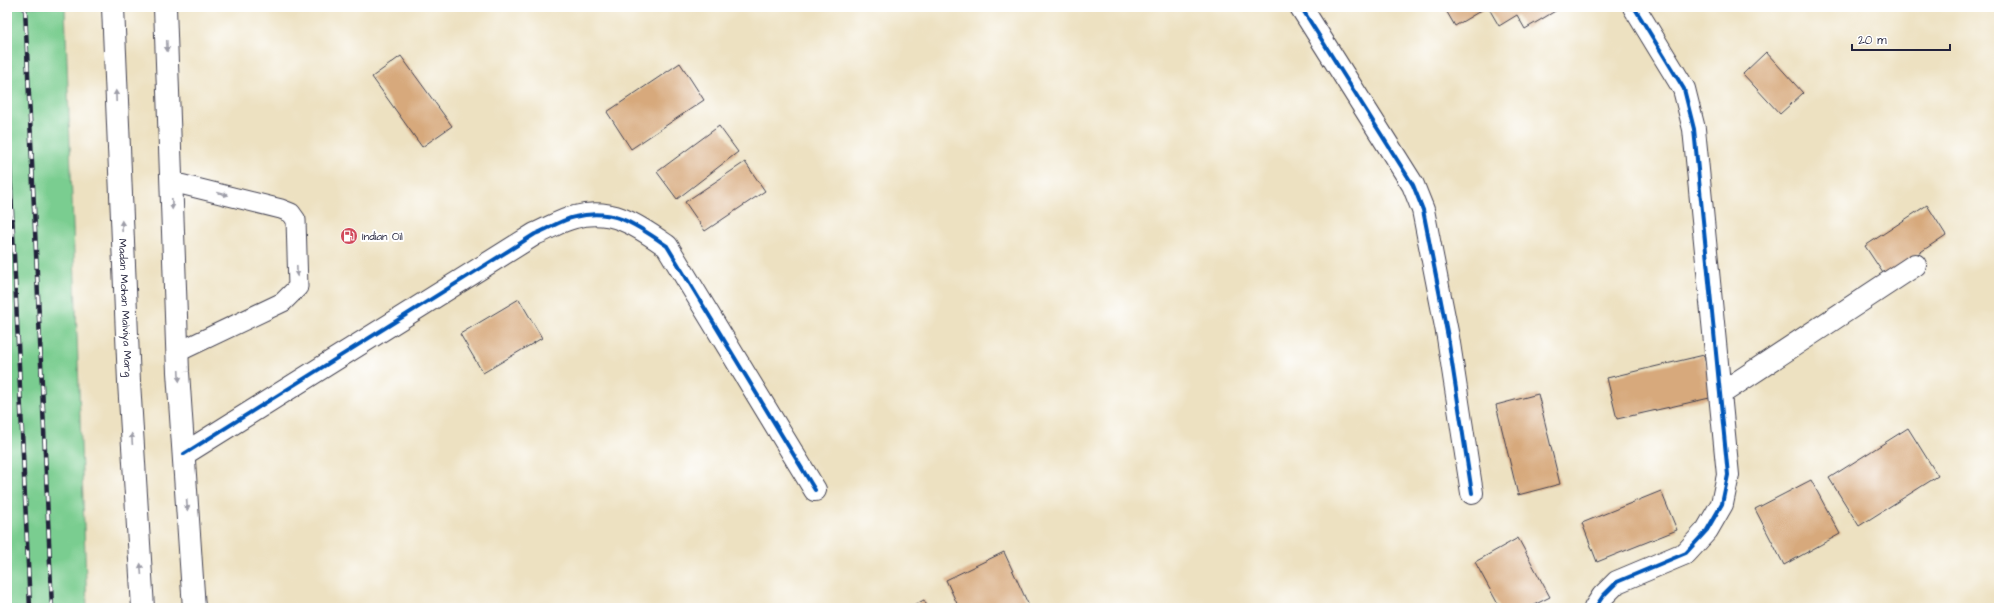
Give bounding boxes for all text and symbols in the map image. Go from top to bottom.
scale bar [1852,26,1950,52]
text: 20 m [1858,32,1887,49]
one-way arrow [163,40,170,52]
one-way arrow [113,90,120,102]
one-way arrow [217,192,229,198]
one-way arrow [169,198,176,210]
one-way arrow [119,219,125,232]
fuel station icon: Indian Oil [339,226,359,246]
place label: Indian Oil [362,229,403,244]
street label: Madan Mohan Malviya Marg [115,238,136,378]
one-way arrow [294,265,301,277]
one-way arrow [175,370,182,382]
one-way arrow [129,433,136,445]
one-way arrow [184,499,191,511]
one-way arrow [137,563,144,575]

